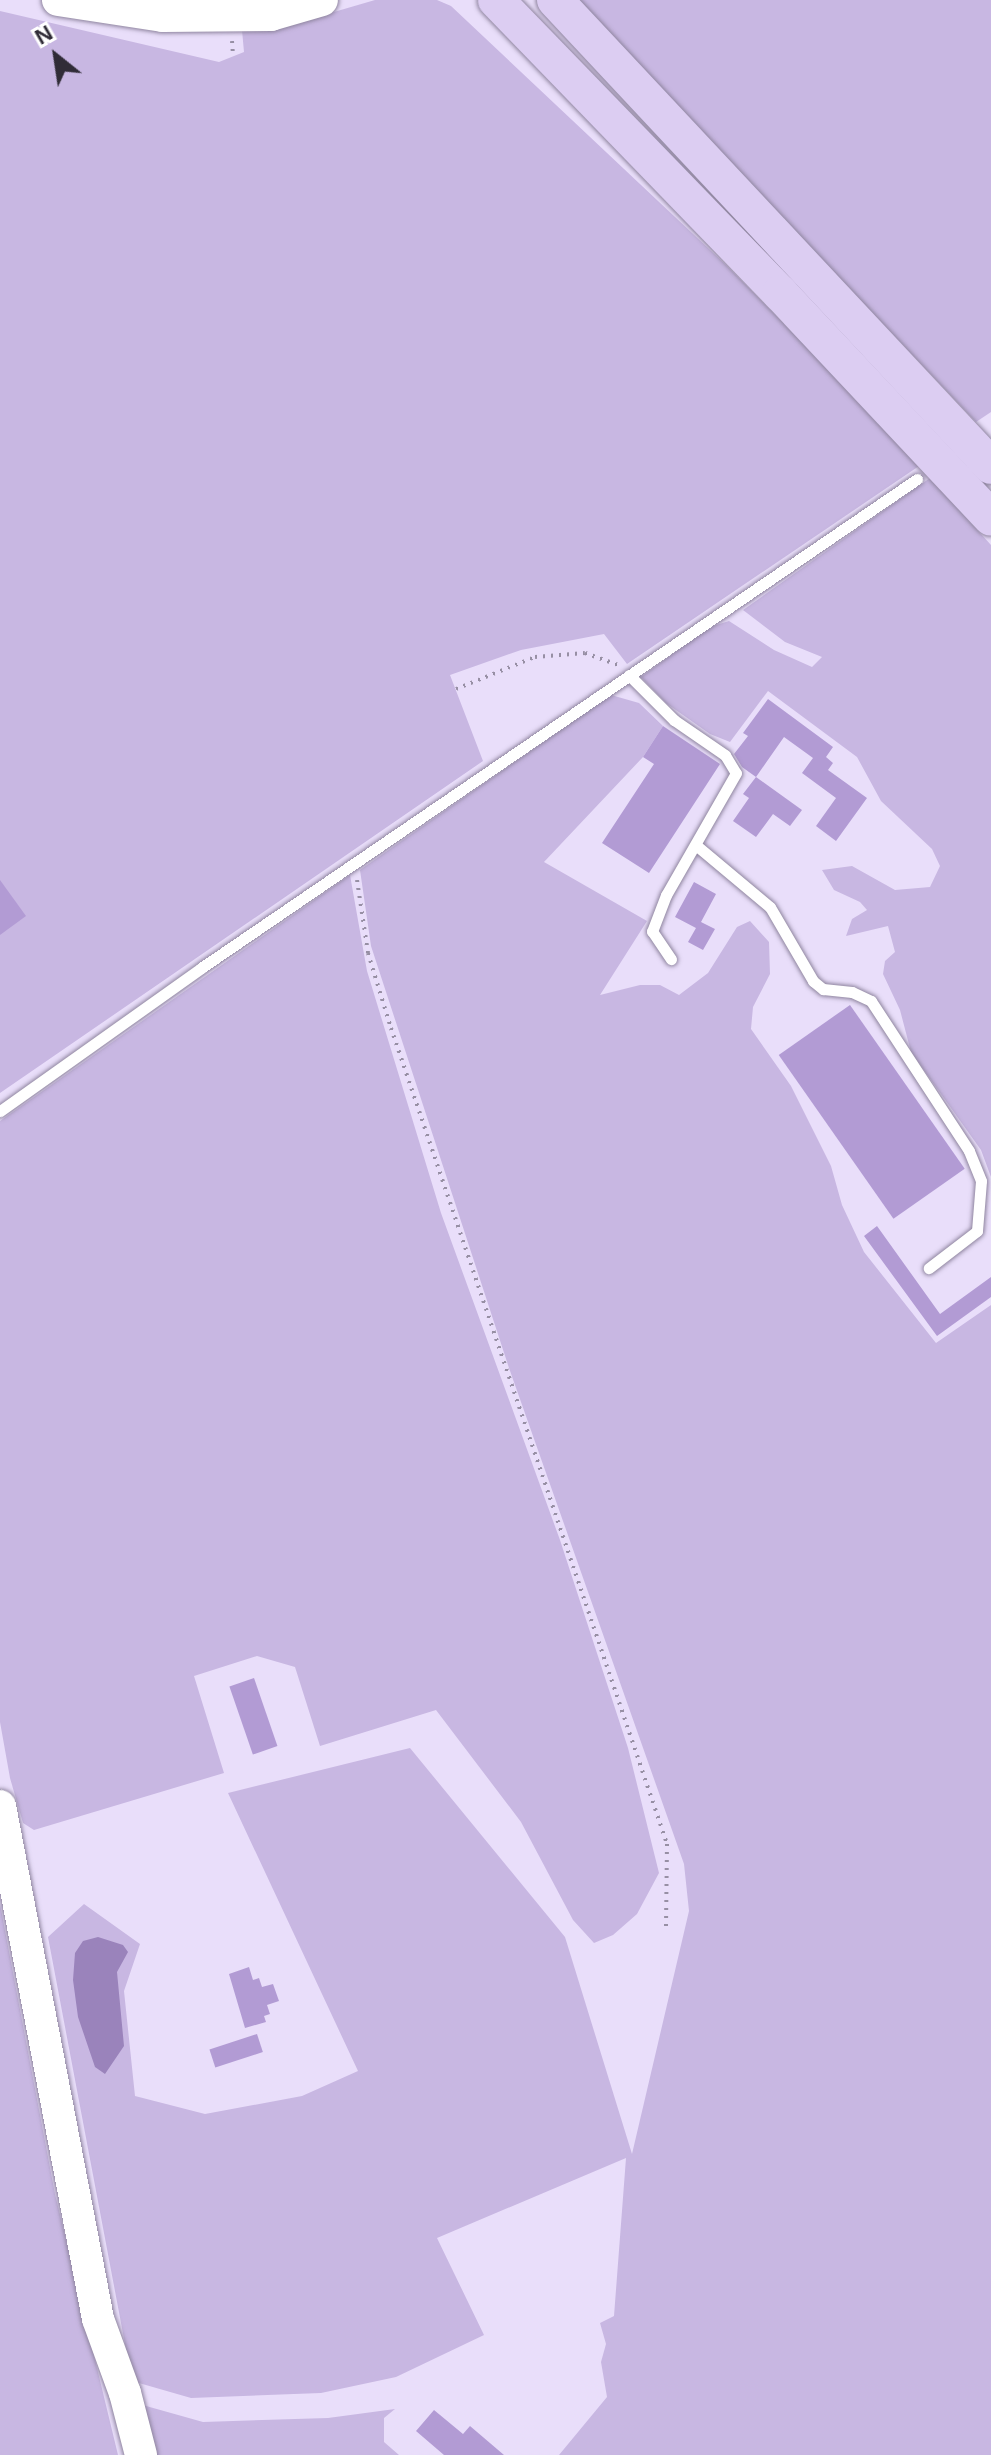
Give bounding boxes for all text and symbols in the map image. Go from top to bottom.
north arrow [16,16,96,96]
text: N [31,20,57,50]

